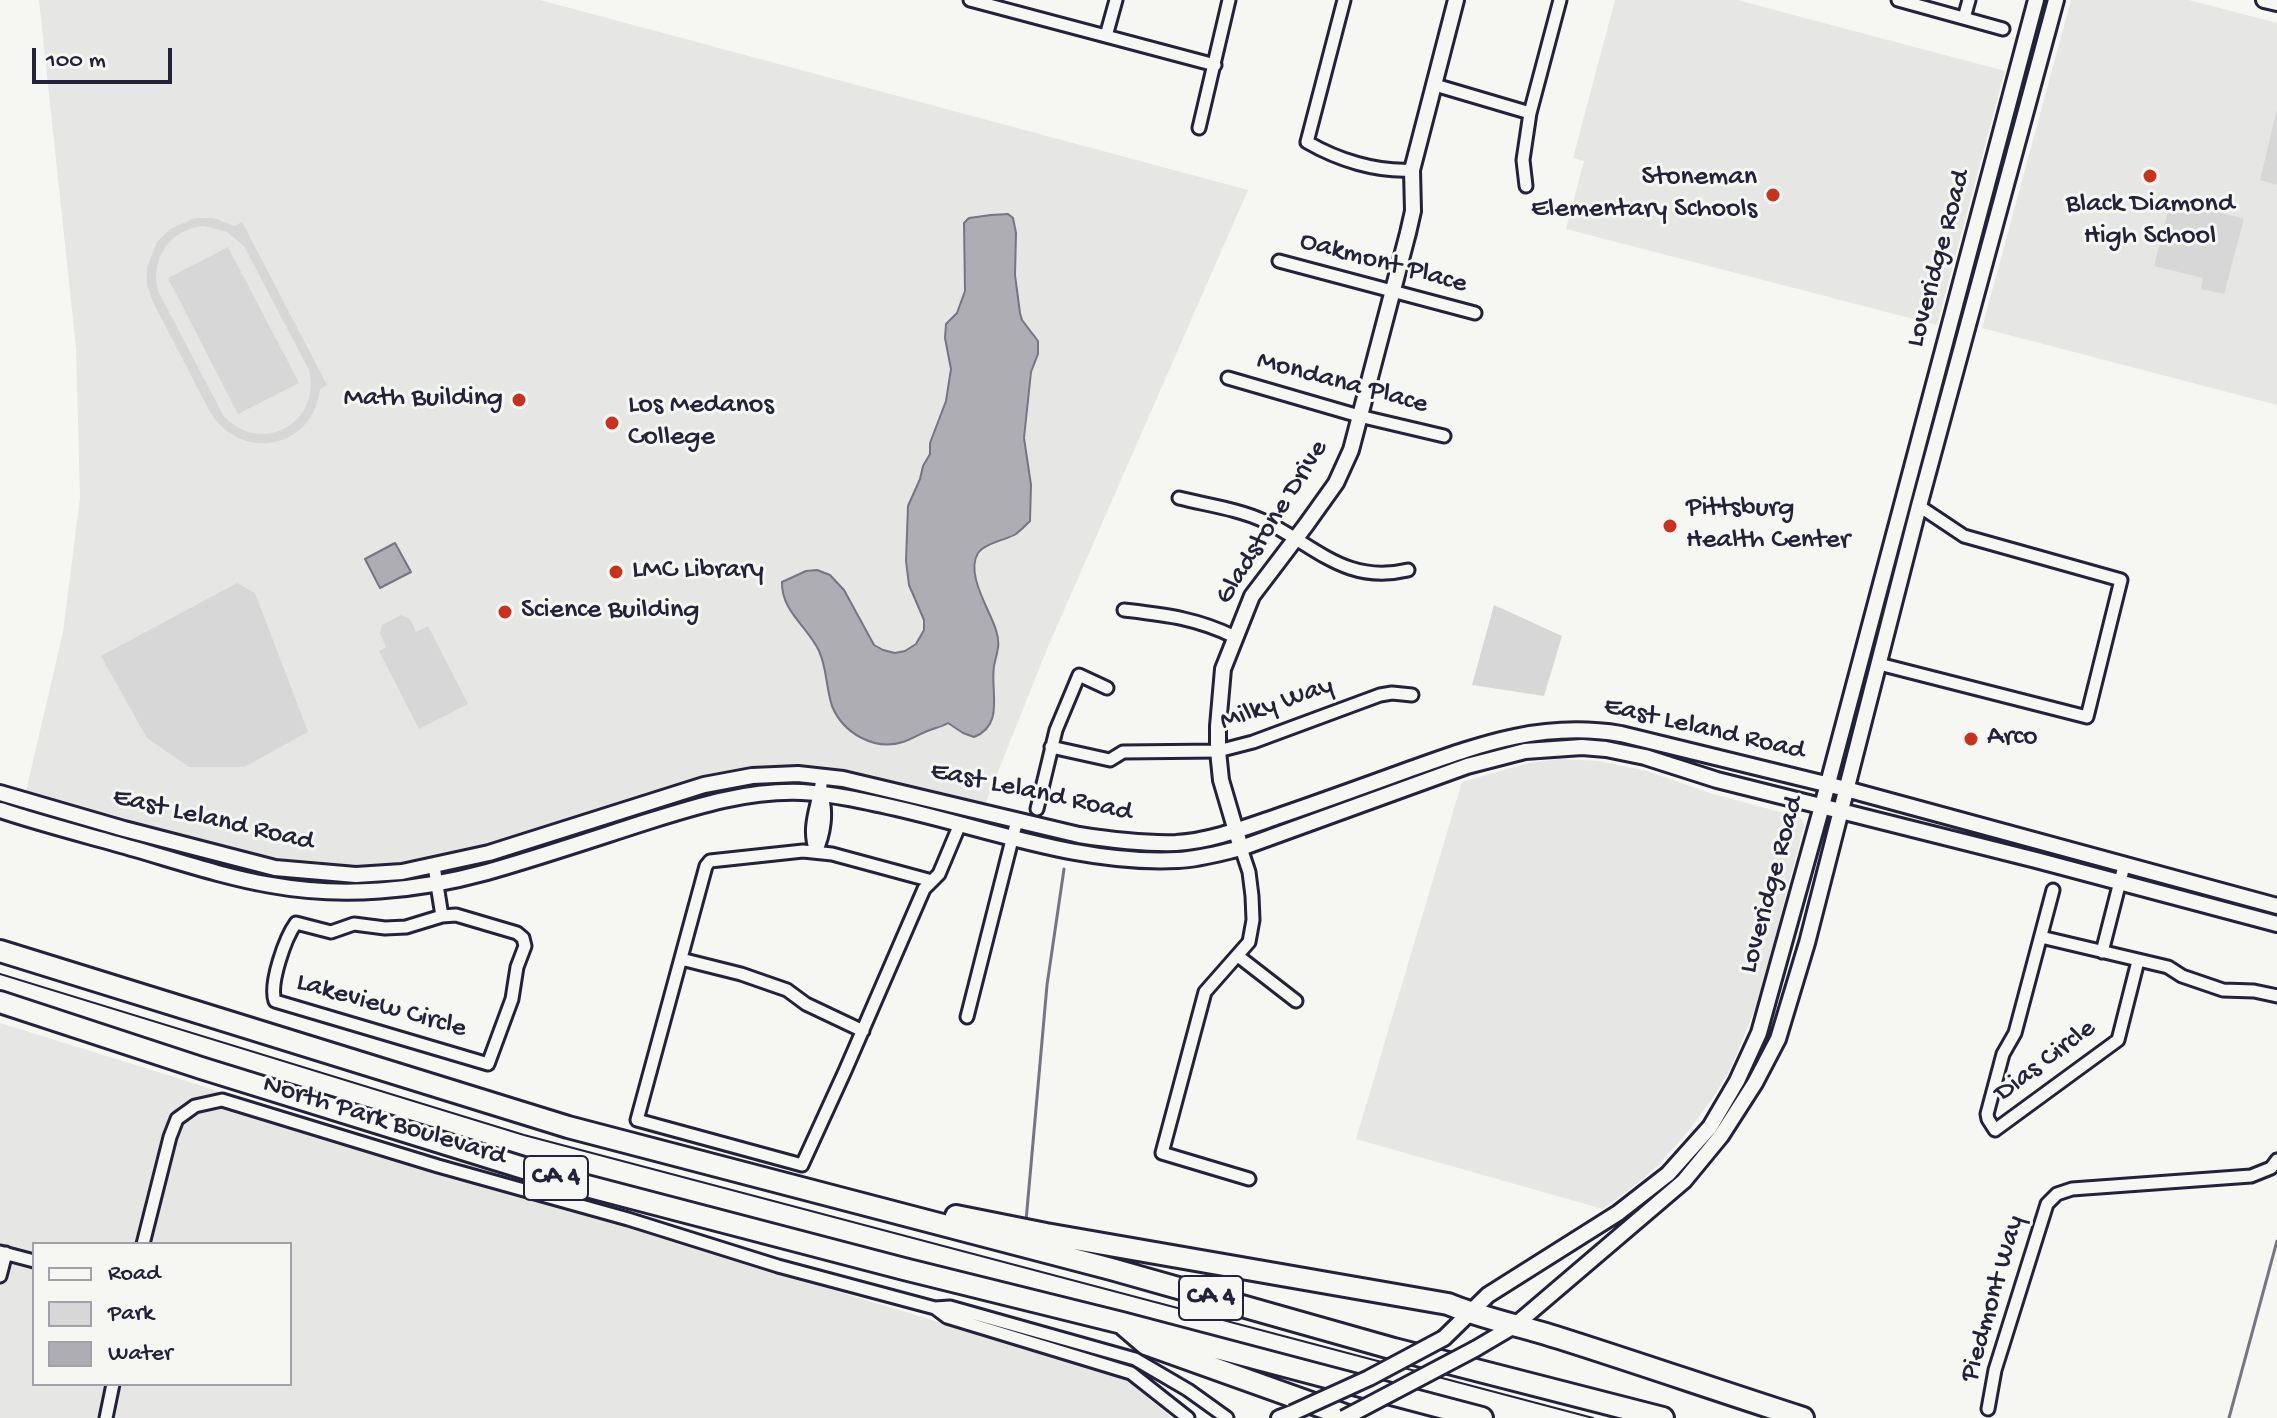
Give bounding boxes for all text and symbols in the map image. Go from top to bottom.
scale bar [36,32,176,82]
text: 100 m [46,47,106,76]
place label: Stoneman Elementary Schools [1531,162,1757,228]
street label: Loveridge Road [1900,167,1980,351]
marker: Black Diamond High School [2141,167,2159,185]
marker: Stoneman Elementary Schools [1764,186,1782,204]
place label: Black Diamond High School [2066,189,2234,255]
street label: Oakmont Place [1296,226,1470,302]
street label: Mondana Place [1253,345,1431,423]
place label: Math Building [344,383,503,417]
place label: Los Medanos College [628,390,774,456]
marker: Math Building [510,391,528,409]
marker: Los Medanos College [603,414,621,432]
street label: Gladstone Drive [1209,435,1337,611]
place label: Pittsburg Health Center [1686,493,1850,559]
marker: Pittsburg Health Center [1661,517,1679,535]
place label: LMC Library [632,555,764,589]
marker: LMC Library [607,563,625,581]
place label: Science Building [521,595,699,629]
marker: Science Building [496,603,514,621]
street label: Milky Way [1216,670,1338,740]
street label: East Leland Road [1600,691,1808,769]
place label: Arco [1987,722,2037,756]
marker: Arco [1962,730,1980,748]
street label: East Leland Road [927,755,1135,831]
street label: East Leland Road [109,782,317,860]
street label: Loveridge Road [1733,793,1813,977]
street label: Lakeview Circle [292,967,470,1047]
street label: Dias Circle [1989,1013,2103,1111]
street label: North Park Boulevard [258,1069,510,1175]
road number: CA 4 [524,1156,588,1200]
street label: Piedmont Way [1954,1212,2034,1386]
legend [32,1242,292,1386]
text: Road [108,1260,160,1289]
road number: CA 4 [1179,1276,1243,1320]
text: Park [108,1300,154,1329]
text: Water [108,1340,172,1369]

